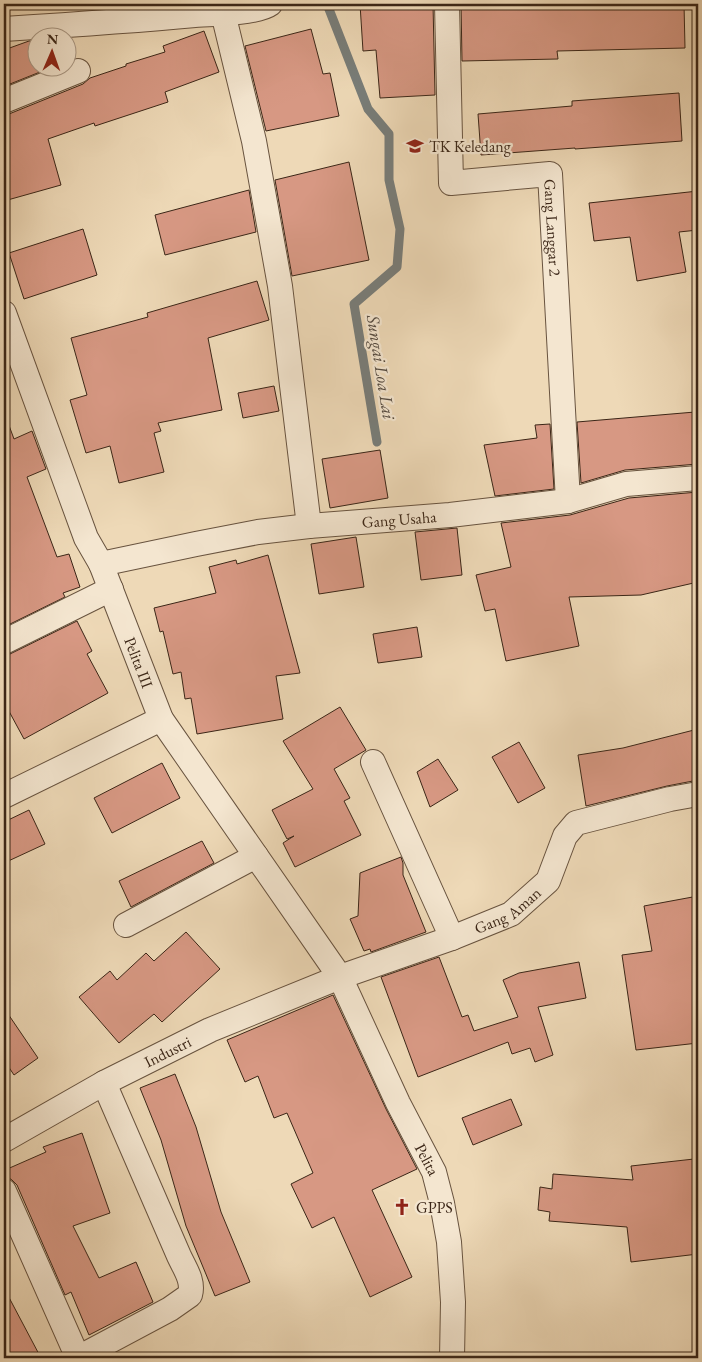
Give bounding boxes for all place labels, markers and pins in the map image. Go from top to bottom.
school or university icon: TK Keledang [405,136,425,156]
place label: TK Keledang [429,136,512,157]
church icon: GPPS [392,1197,412,1217]
place label: GPPS [416,1197,453,1218]

